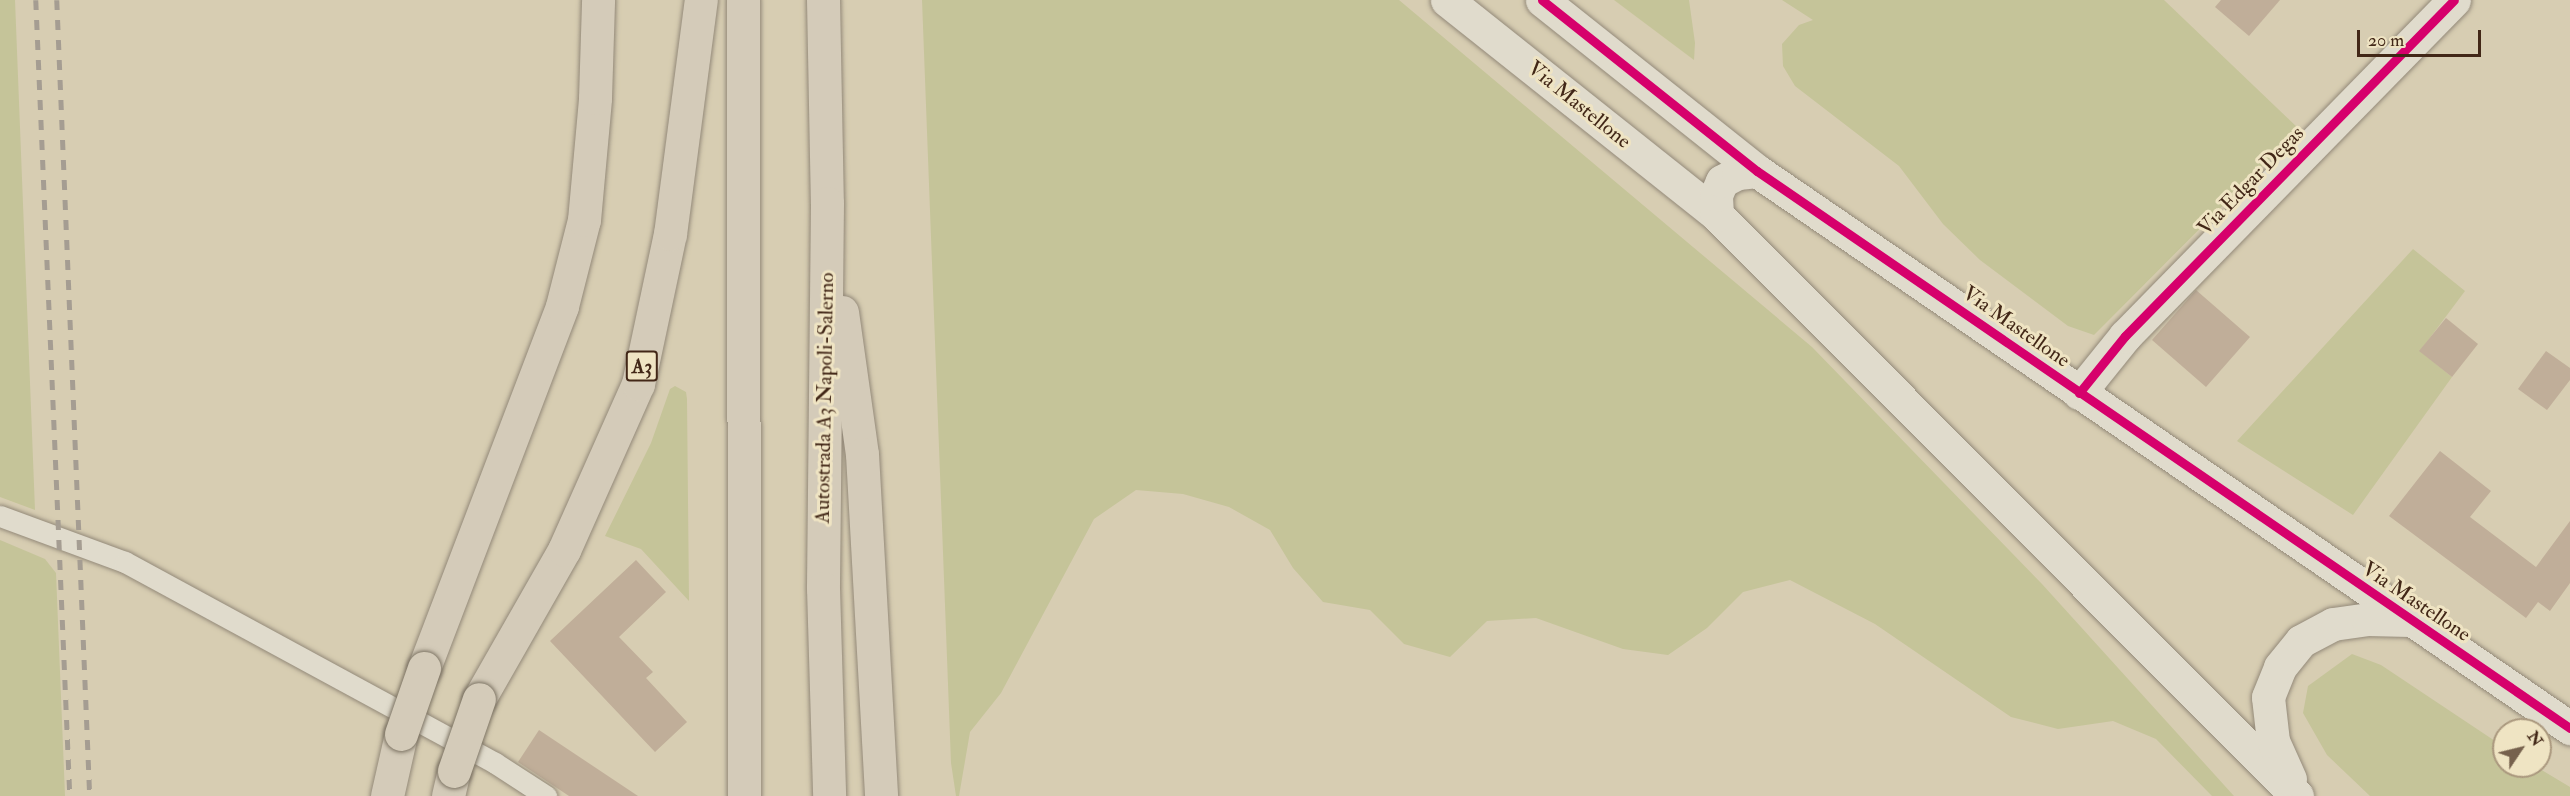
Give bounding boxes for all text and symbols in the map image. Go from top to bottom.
scale bar [2360,18,2484,56]
text: 20 m [2368,29,2404,52]
street label: Via Mastellone [1522,56,1636,154]
street label: Via Edgar Degas [2193,121,2309,241]
street label: Autostrada A3 Napoli-Salerno [810,272,840,524]
street label: Via Mastellone [1957,281,2075,373]
road number: A3 [626,349,658,383]
street label: Via Mastellone [2357,556,2475,648]
north arrow [2492,718,2552,778]
text: N [2523,727,2547,750]

